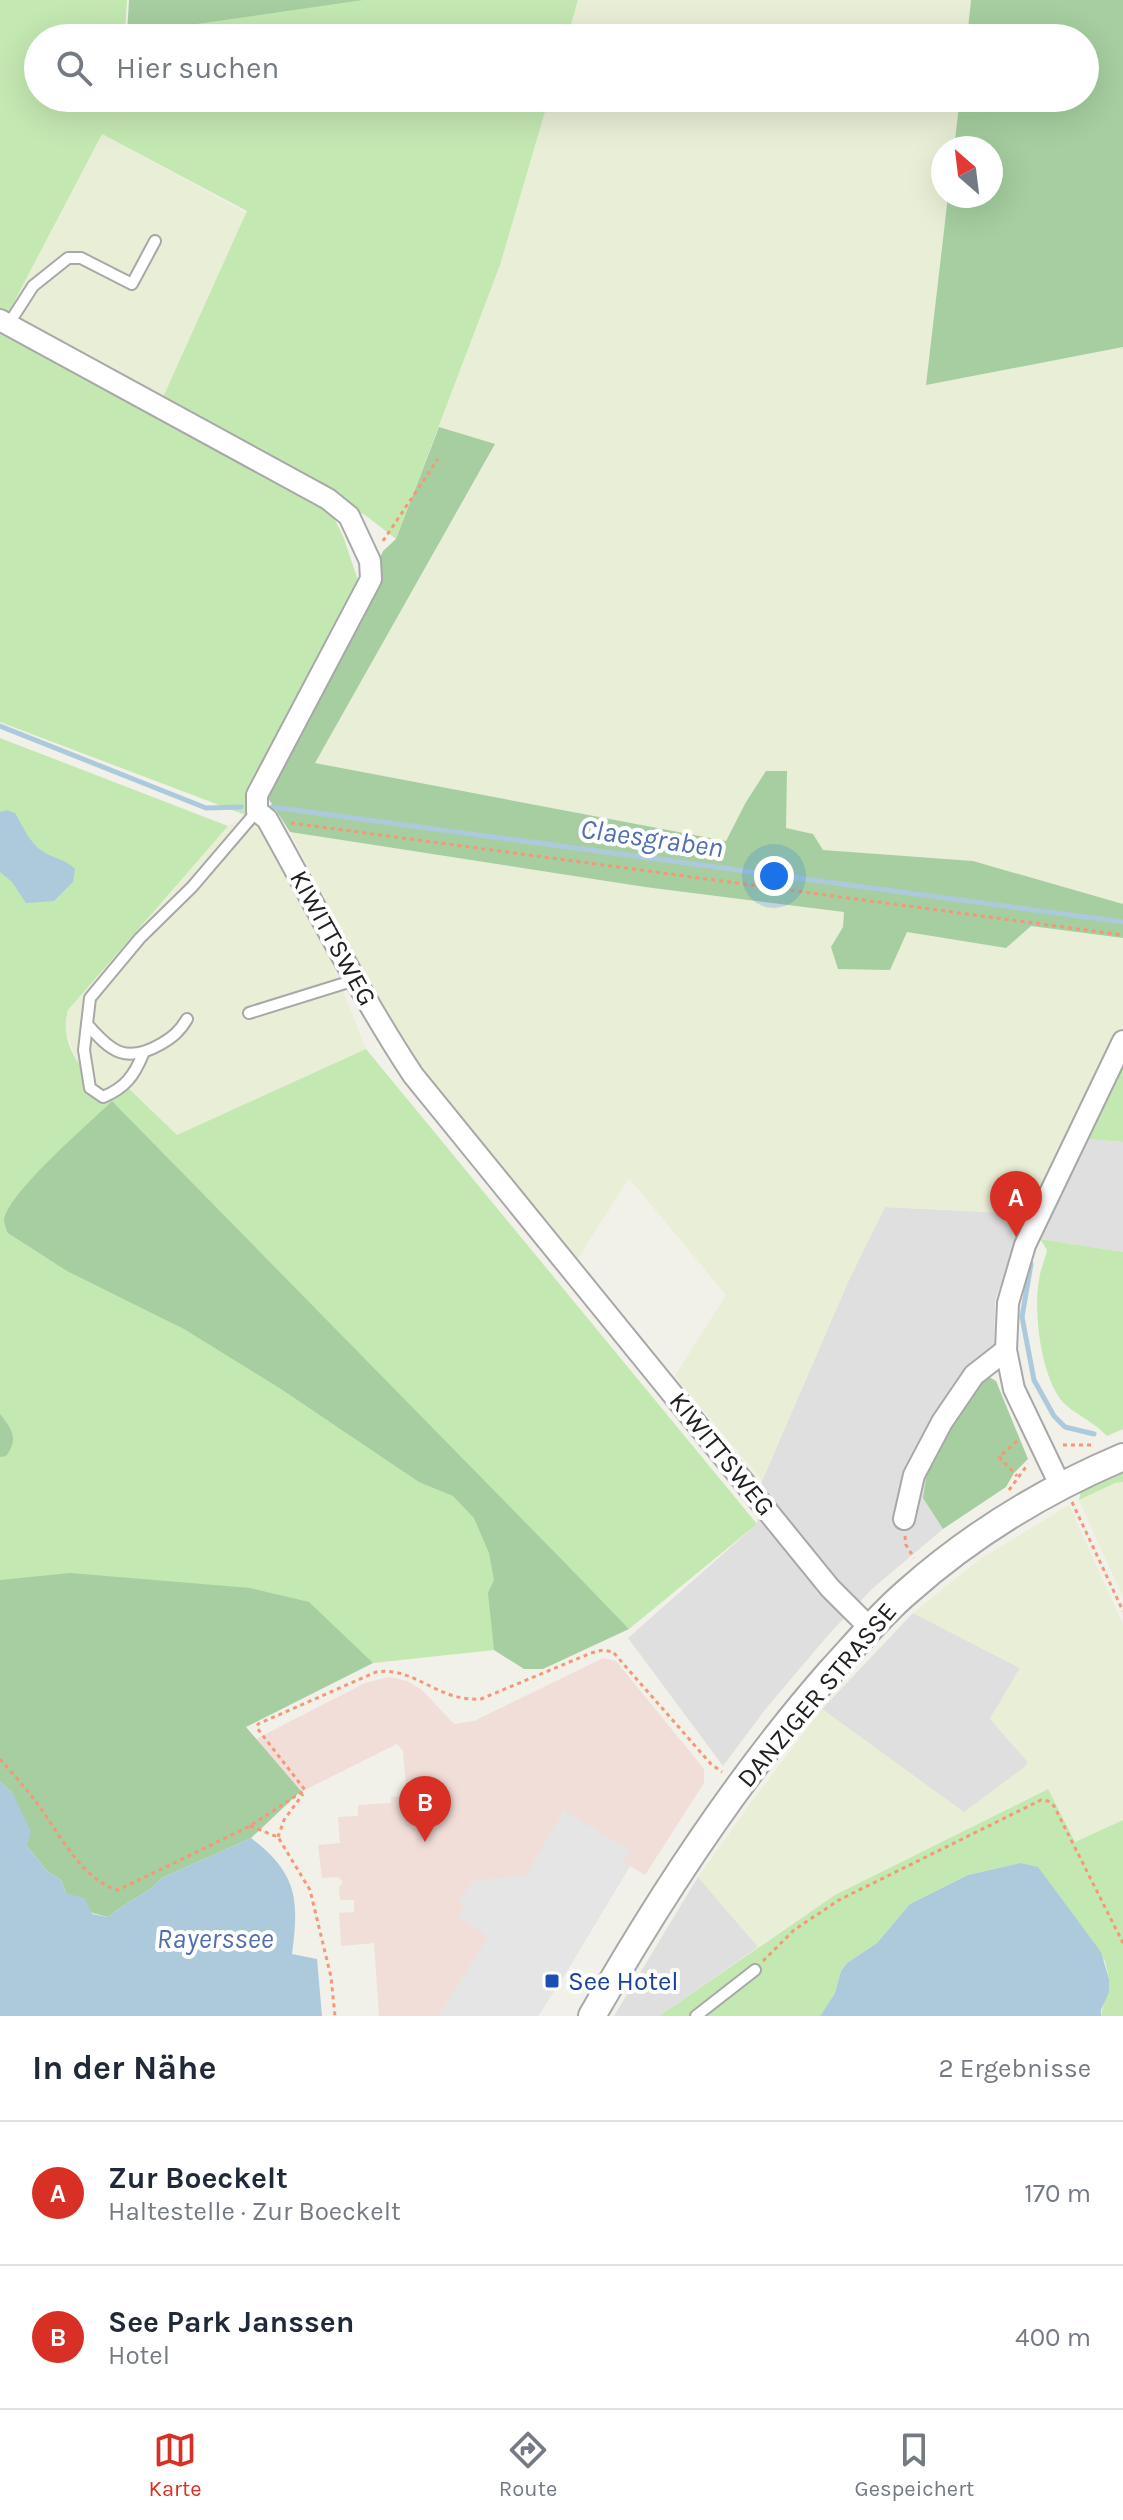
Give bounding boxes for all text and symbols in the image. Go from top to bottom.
search box [24,24,1099,112]
icon: search [52,46,96,90]
text: Hier suchen [116,50,279,86]
north arrow [931,136,1003,208]
water label: Claesgraben [579,812,725,864]
your location [754,856,794,896]
street label: KIWITTSWEG [283,865,383,1011]
pin: A [990,1171,1042,1237]
street label: KIWITTSWEG [663,1386,781,1522]
street label: DANZIGER STRASSE [731,1596,903,1794]
pin: B [399,1776,451,1842]
water label: Rayerssee [157,1922,273,1955]
place label: See Hotel [568,1966,679,1997]
marker: See Hotel [543,1972,561,1990]
text: In der Nähe [32,2048,216,2088]
text: 2 Ergebnisse [939,2053,1091,2084]
text: Zur Boeckelt [108,2160,288,2196]
text: A [50,2178,66,2209]
text: 170 m [1024,2178,1091,2209]
text: Haltestelle · Zur Boeckelt [108,2196,401,2227]
text: See Park Janssen [108,2304,354,2340]
text: B [50,2322,66,2353]
text: 400 m [1015,2322,1091,2353]
text: Hotel [108,2340,170,2371]
tab: Karte [149,2428,202,2502]
tab: Route [499,2428,557,2502]
tab: Gespeichert [854,2428,974,2502]

